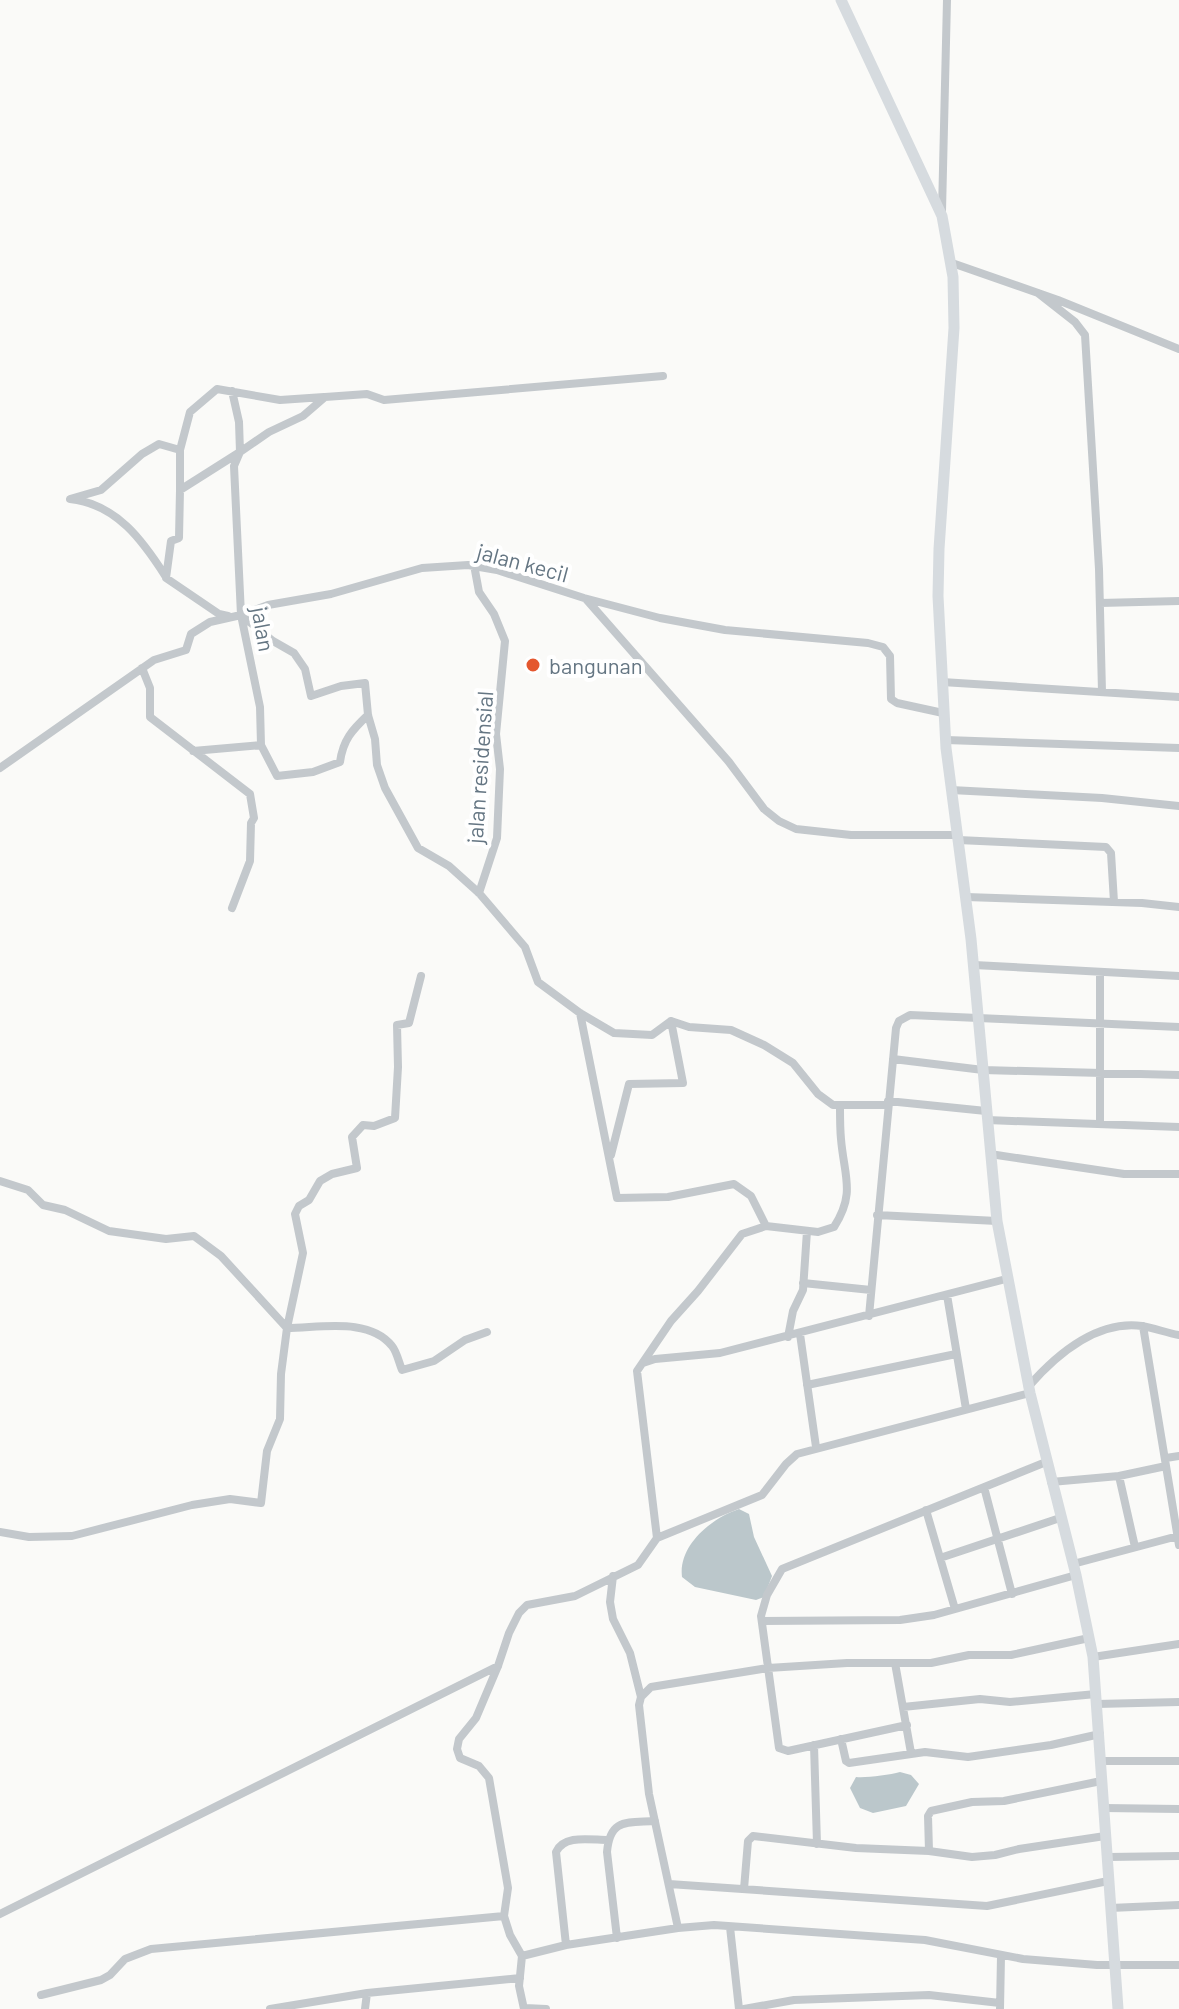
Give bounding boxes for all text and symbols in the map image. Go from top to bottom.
street label: jalan kecil [473,537,572,587]
street label: jalan [247,604,281,653]
place label: bangunan [549,652,643,678]
marker: bangunan [524,656,542,674]
street label: jalan residensial [461,690,497,845]

